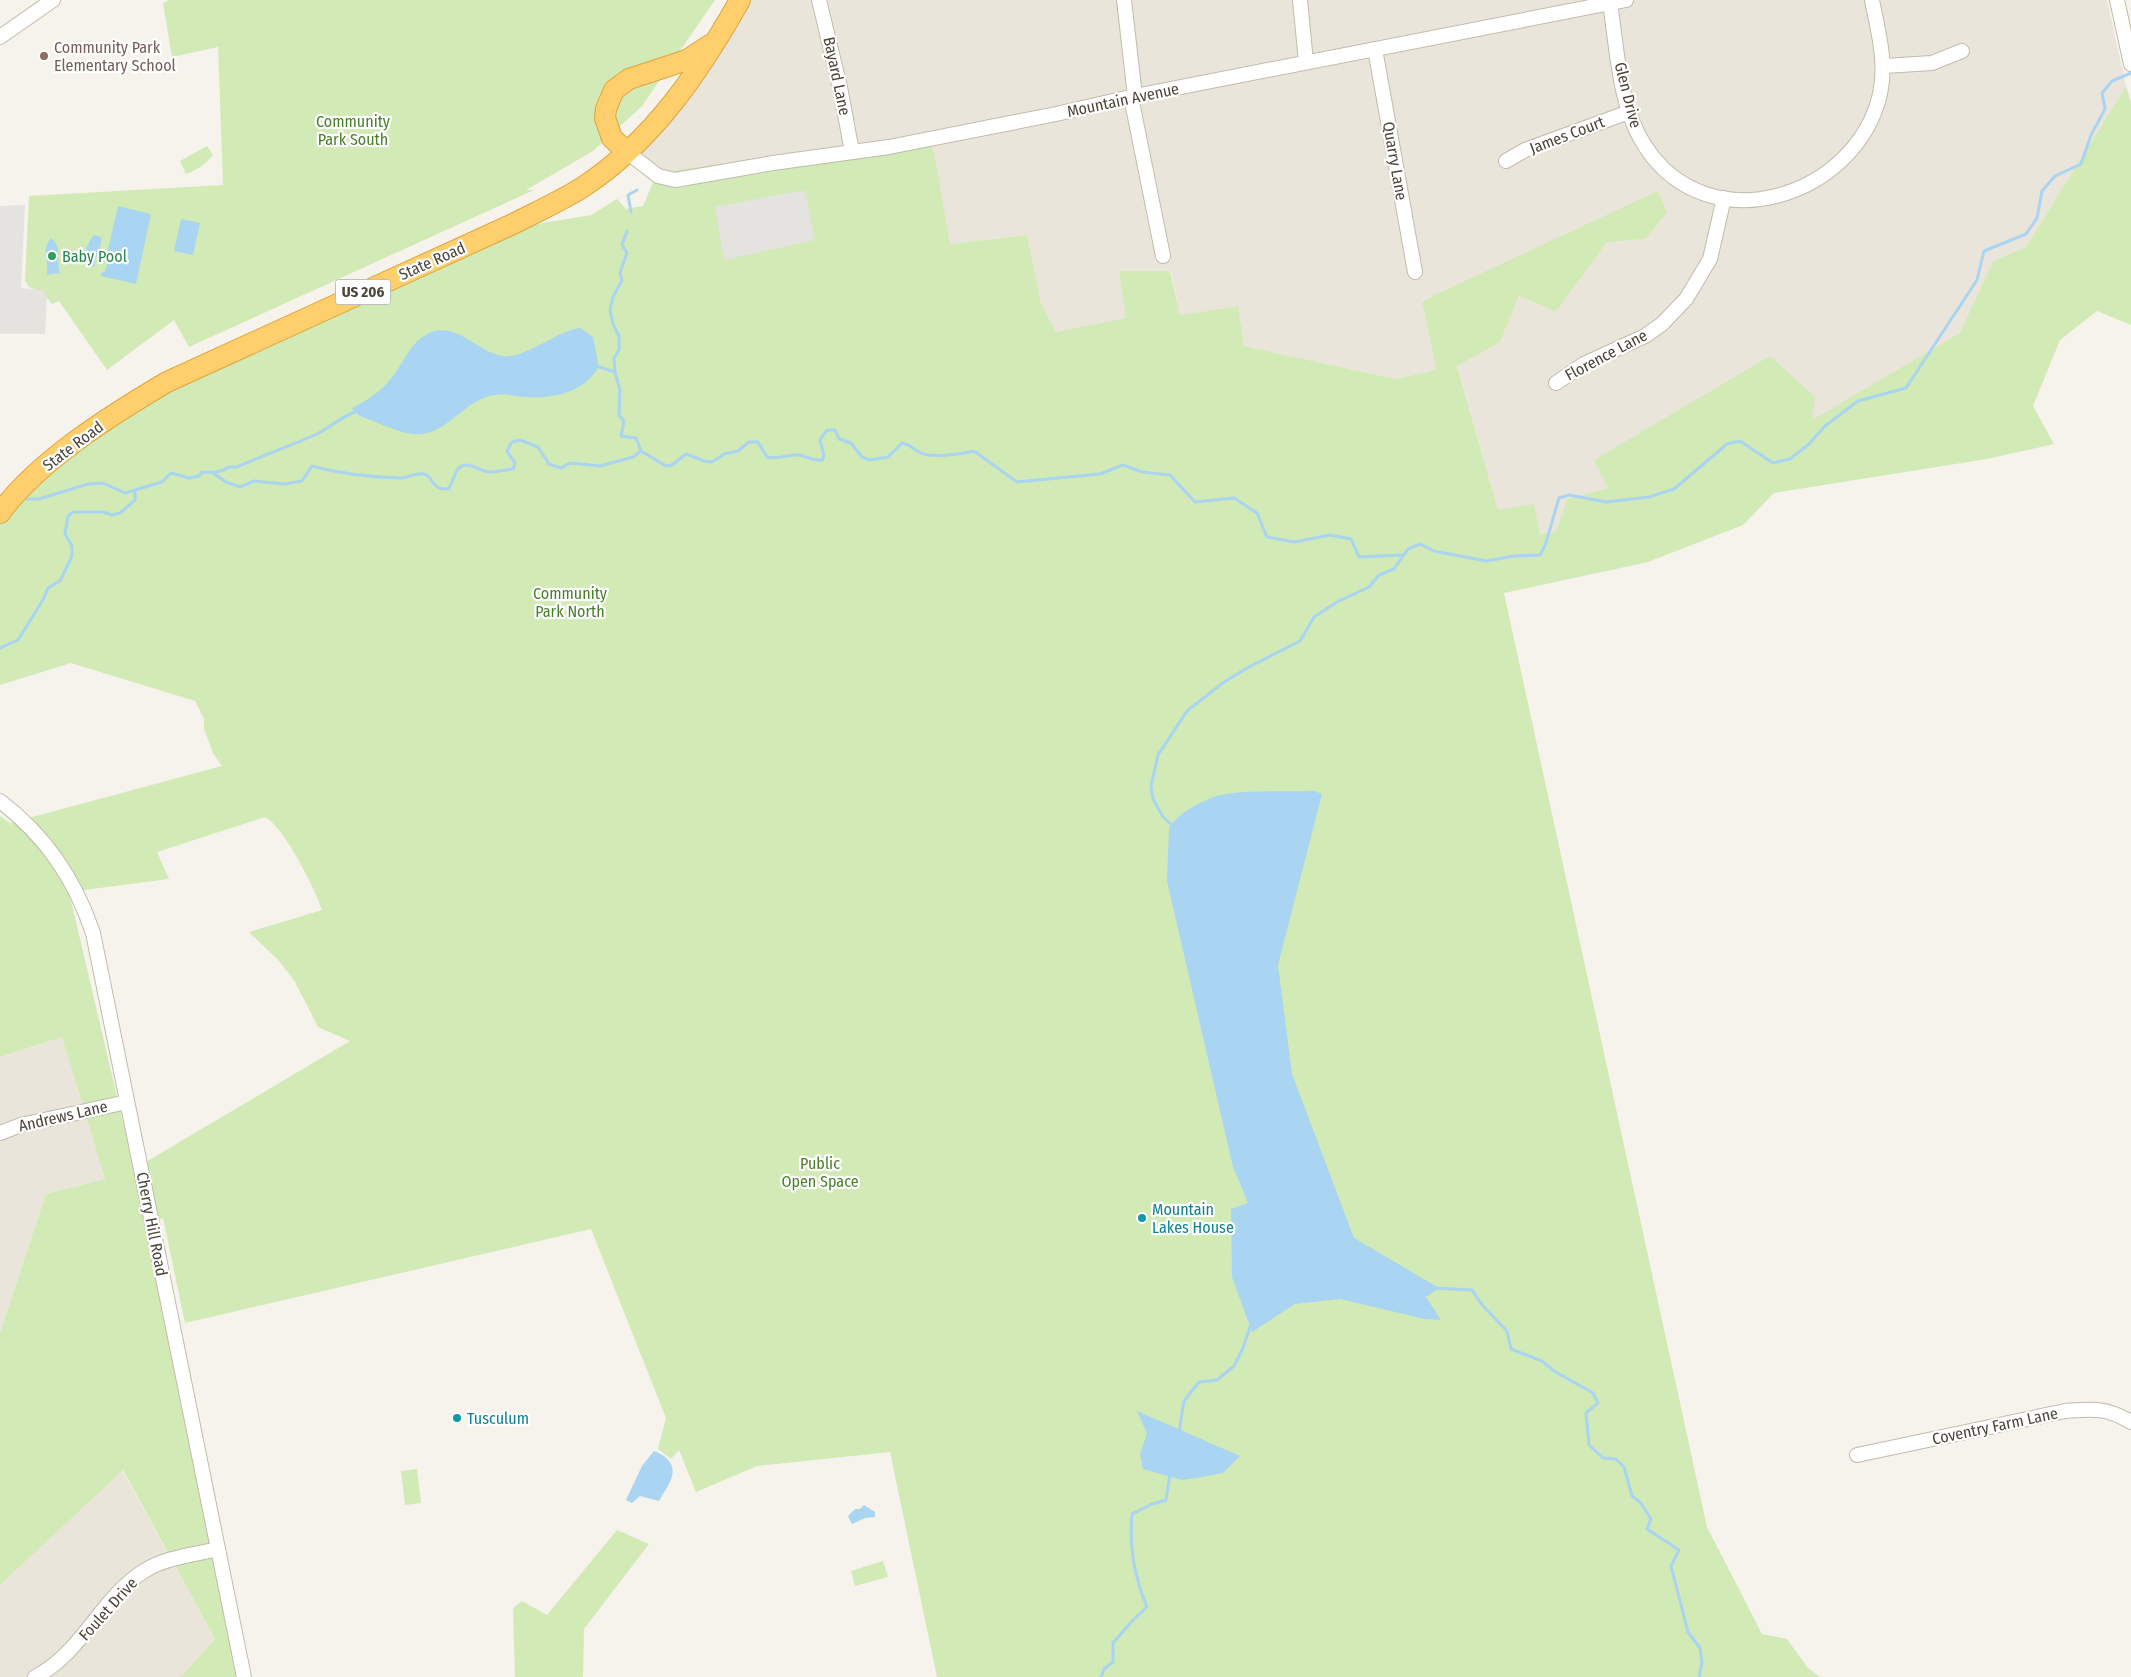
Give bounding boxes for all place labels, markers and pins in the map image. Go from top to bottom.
place label: Community Park Elementary School [54,38,176,75]
marker: Community Park Elementary School [38,50,50,62]
place label: Baby Pool [62,247,127,266]
marker: Baby Pool [46,250,58,262]
place label: Mountain Lakes House [1152,1200,1234,1237]
marker: Mountain Lakes House [1136,1212,1148,1224]
place label: Tusculum [467,1409,529,1428]
marker: Tusculum [451,1412,463,1424]

